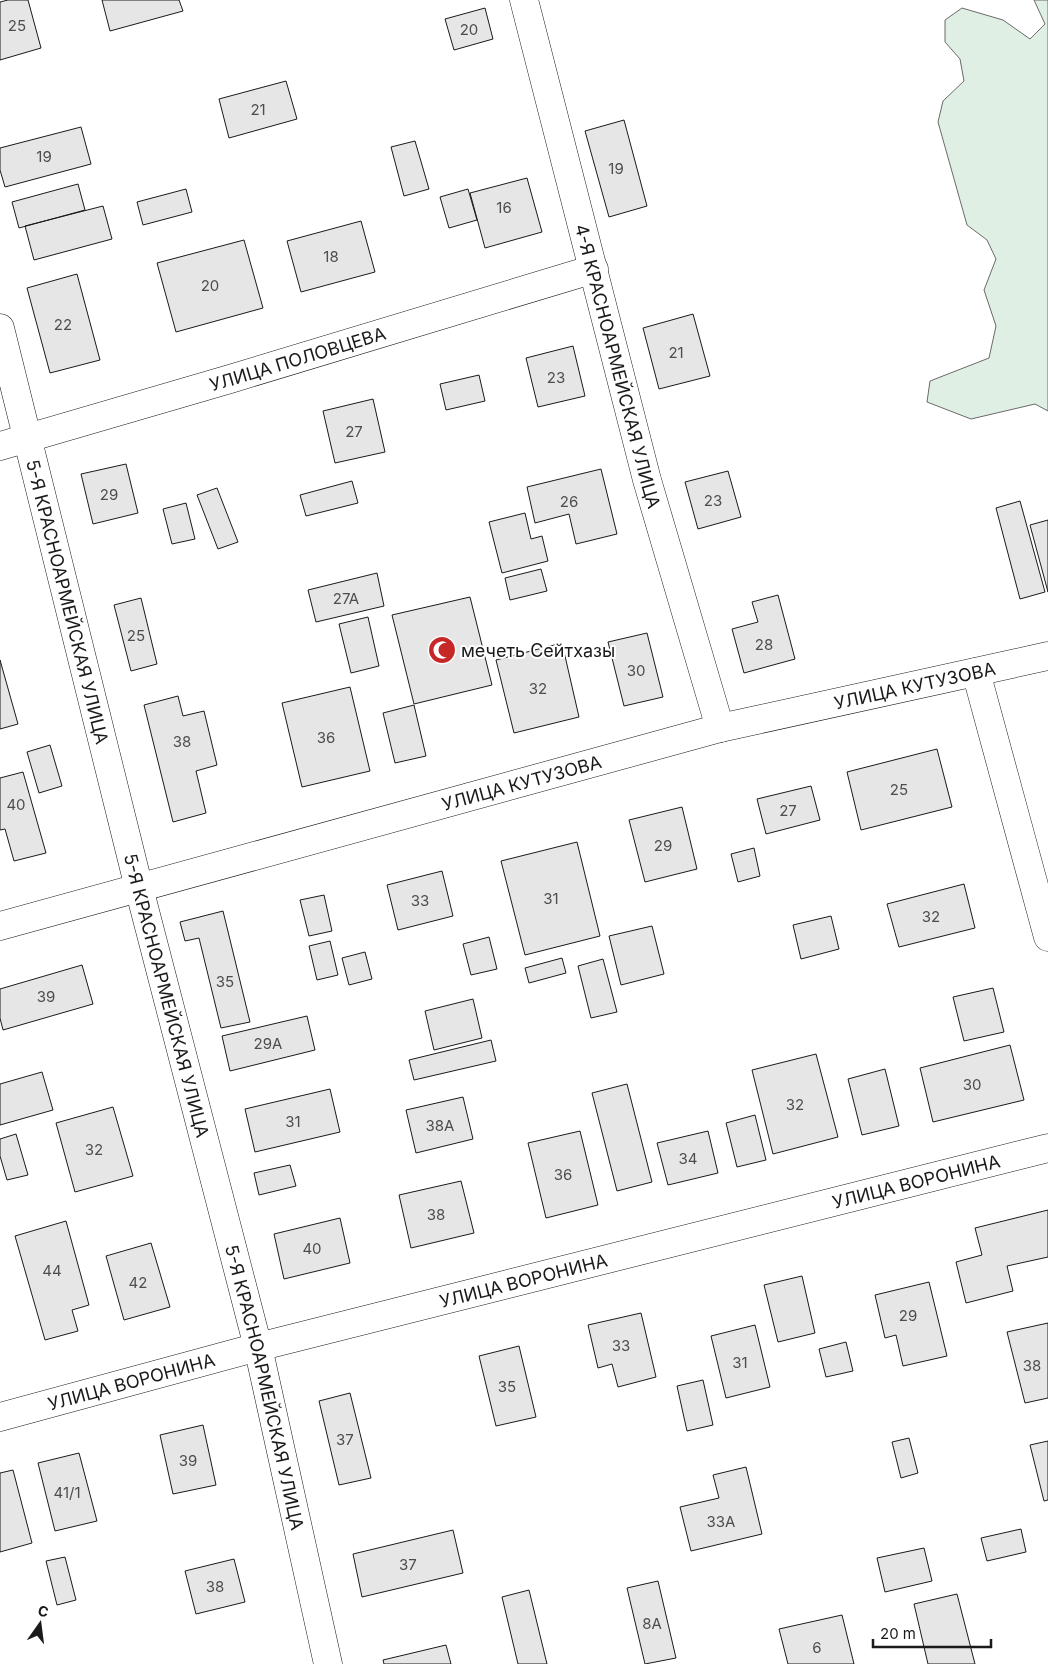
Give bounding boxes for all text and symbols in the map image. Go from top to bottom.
house number: 25 [8,16,26,35]
house number: 20 [460,20,478,39]
house number: 21 [250,100,266,119]
house number: 19 [36,147,52,166]
house number: 19 [608,159,624,178]
house number: 16 [496,198,512,217]
street label: 4-Я КРАСНОАРМЕЙСКАЯ УЛИЦА [571,222,665,511]
house number: 18 [323,247,339,266]
house number: 20 [201,276,219,295]
house number: 22 [54,315,72,334]
street label: УЛИЦА ПОЛОВЦЕВА [207,322,388,395]
house number: 21 [668,343,684,362]
house number: 23 [547,368,565,387]
house number: 27 [345,422,363,441]
street label: 5-Я КРАСНОАРМЕЙСКАЯ УЛИЦА [23,457,113,746]
house number: 29 [100,485,118,504]
house number: 23 [704,491,722,510]
house number: 26 [560,492,578,511]
house number: 27А [333,589,359,608]
house number: 25 [127,626,145,645]
mosque icon: мечеть Сейтхазы [427,635,457,665]
house number: 28 [755,635,773,654]
place label: мечеть Сейтхазы [461,640,615,661]
street label: УЛИЦА КУТУЗОВА [832,657,997,713]
house number: 30 [627,661,645,680]
house number: 32 [529,679,547,698]
house number: 36 [317,728,335,747]
house number: 38 [173,732,191,751]
street label: УЛИЦА КУТУЗОВА [439,751,604,814]
house number: 25 [890,780,908,799]
house number: 40 [6,795,26,814]
house number: 27 [779,801,797,820]
house number: 29 [654,836,672,855]
street label: 5-Я КРАСНОАРМЕЙСКАЯ УЛИЦА [120,851,214,1140]
house number: 31 [543,889,559,908]
house number: 33 [411,891,429,910]
house number: 32 [922,907,940,926]
house number: 35 [216,972,234,991]
house number: 39 [37,987,55,1006]
house number: 29А [254,1034,282,1053]
house number: 30 [963,1075,981,1094]
house number: 32 [786,1095,804,1114]
house number: 31 [285,1112,301,1131]
house number: 38А [426,1116,454,1135]
house number: 32 [85,1140,103,1159]
house number: 34 [679,1149,697,1168]
street label: УЛИЦА ВОРОНИНА [830,1150,1002,1212]
house number: 36 [554,1165,572,1184]
house number: 38 [427,1205,445,1224]
house number: 40 [302,1239,322,1258]
street label: 5-Я КРАСНОАРМЕЙСКАЯ УЛИЦА [221,1242,309,1532]
street label: УЛИЦА ВОРОНИНА [437,1249,610,1311]
house number: 44 [42,1261,62,1280]
house number: 42 [129,1273,147,1292]
house number: 29 [899,1306,917,1325]
house number: 33 [612,1336,630,1355]
street label: УЛИЦА ВОРОНИНА [45,1349,217,1414]
house number: 31 [732,1353,748,1372]
house number: 38 [1023,1356,1041,1375]
house number: 35 [498,1377,516,1396]
house number: 37 [336,1430,354,1449]
house number: 39 [179,1451,197,1470]
house number: 41/1 [53,1483,81,1502]
house number: 33А [707,1512,735,1531]
house number: 37 [399,1555,417,1574]
house number: 38 [206,1577,224,1596]
north arrow [15,1599,65,1649]
text: С [36,1601,50,1620]
house number: 8А [642,1614,662,1633]
scale bar [873,1616,990,1648]
text: 20 m [880,1624,916,1643]
house number: 6 [812,1638,822,1657]

